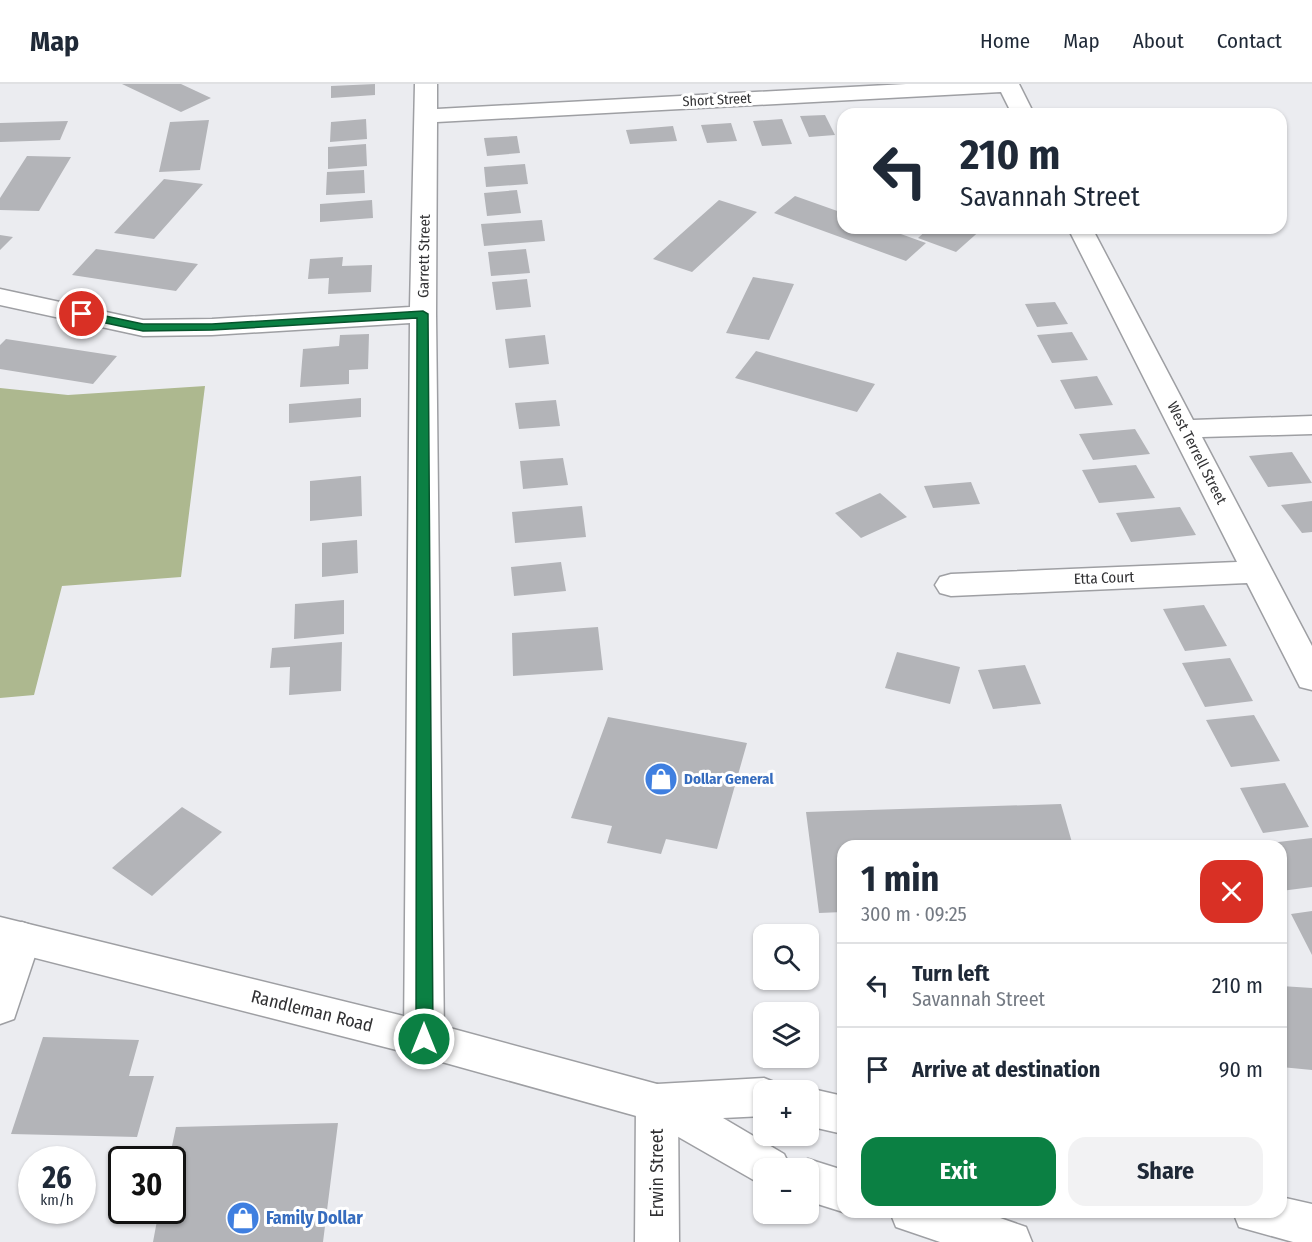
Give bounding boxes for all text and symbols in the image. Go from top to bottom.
text: Map [30,25,79,58]
text: Home [980,28,1030,54]
text: Map [1063,28,1100,54]
text: About [1133,28,1184,54]
text: Contact [1217,28,1282,54]
street label: Short Street [682,90,752,110]
text: 210 m [960,130,1060,180]
icon: left [861,132,939,210]
text: Savannah Street [960,181,1140,213]
street label: Garrett Street [414,214,434,298]
pin [56,288,107,339]
icon: arrive [65,297,98,330]
street label: West Terrell Street [1163,399,1231,507]
street label: Etta Court [1073,568,1135,588]
shop icon: Dollar General [643,761,679,797]
place label: Dollar General [684,770,774,788]
text: 1 min [861,857,939,901]
button: close [1200,860,1263,923]
text: 300 m · 09:25 [861,902,967,926]
map controls [753,924,819,1224]
button: search [753,924,819,990]
text: Turn left [912,960,990,987]
icon: left [861,969,894,1002]
text: 210 m [1212,972,1263,999]
street label: Randleman Road [249,985,375,1037]
text: Savannah Street [912,987,1045,1011]
button: layers [753,1002,819,1068]
position arrow [392,1007,456,1071]
icon: arrive [861,1053,894,1086]
text: Arrive at destination [912,1056,1100,1083]
text: 90 m [1219,1056,1263,1083]
button: + [753,1080,819,1146]
street label: Erwin Street [646,1128,668,1217]
button: Exit [861,1137,1056,1206]
button: Share [1068,1137,1263,1206]
speed limit sign: 30 [108,1146,186,1224]
button: − [753,1158,819,1224]
text: 26 [42,1160,72,1196]
text: km/h [40,1191,74,1209]
shop icon: Family Dollar [225,1200,261,1236]
place label: Family Dollar [266,1207,363,1229]

